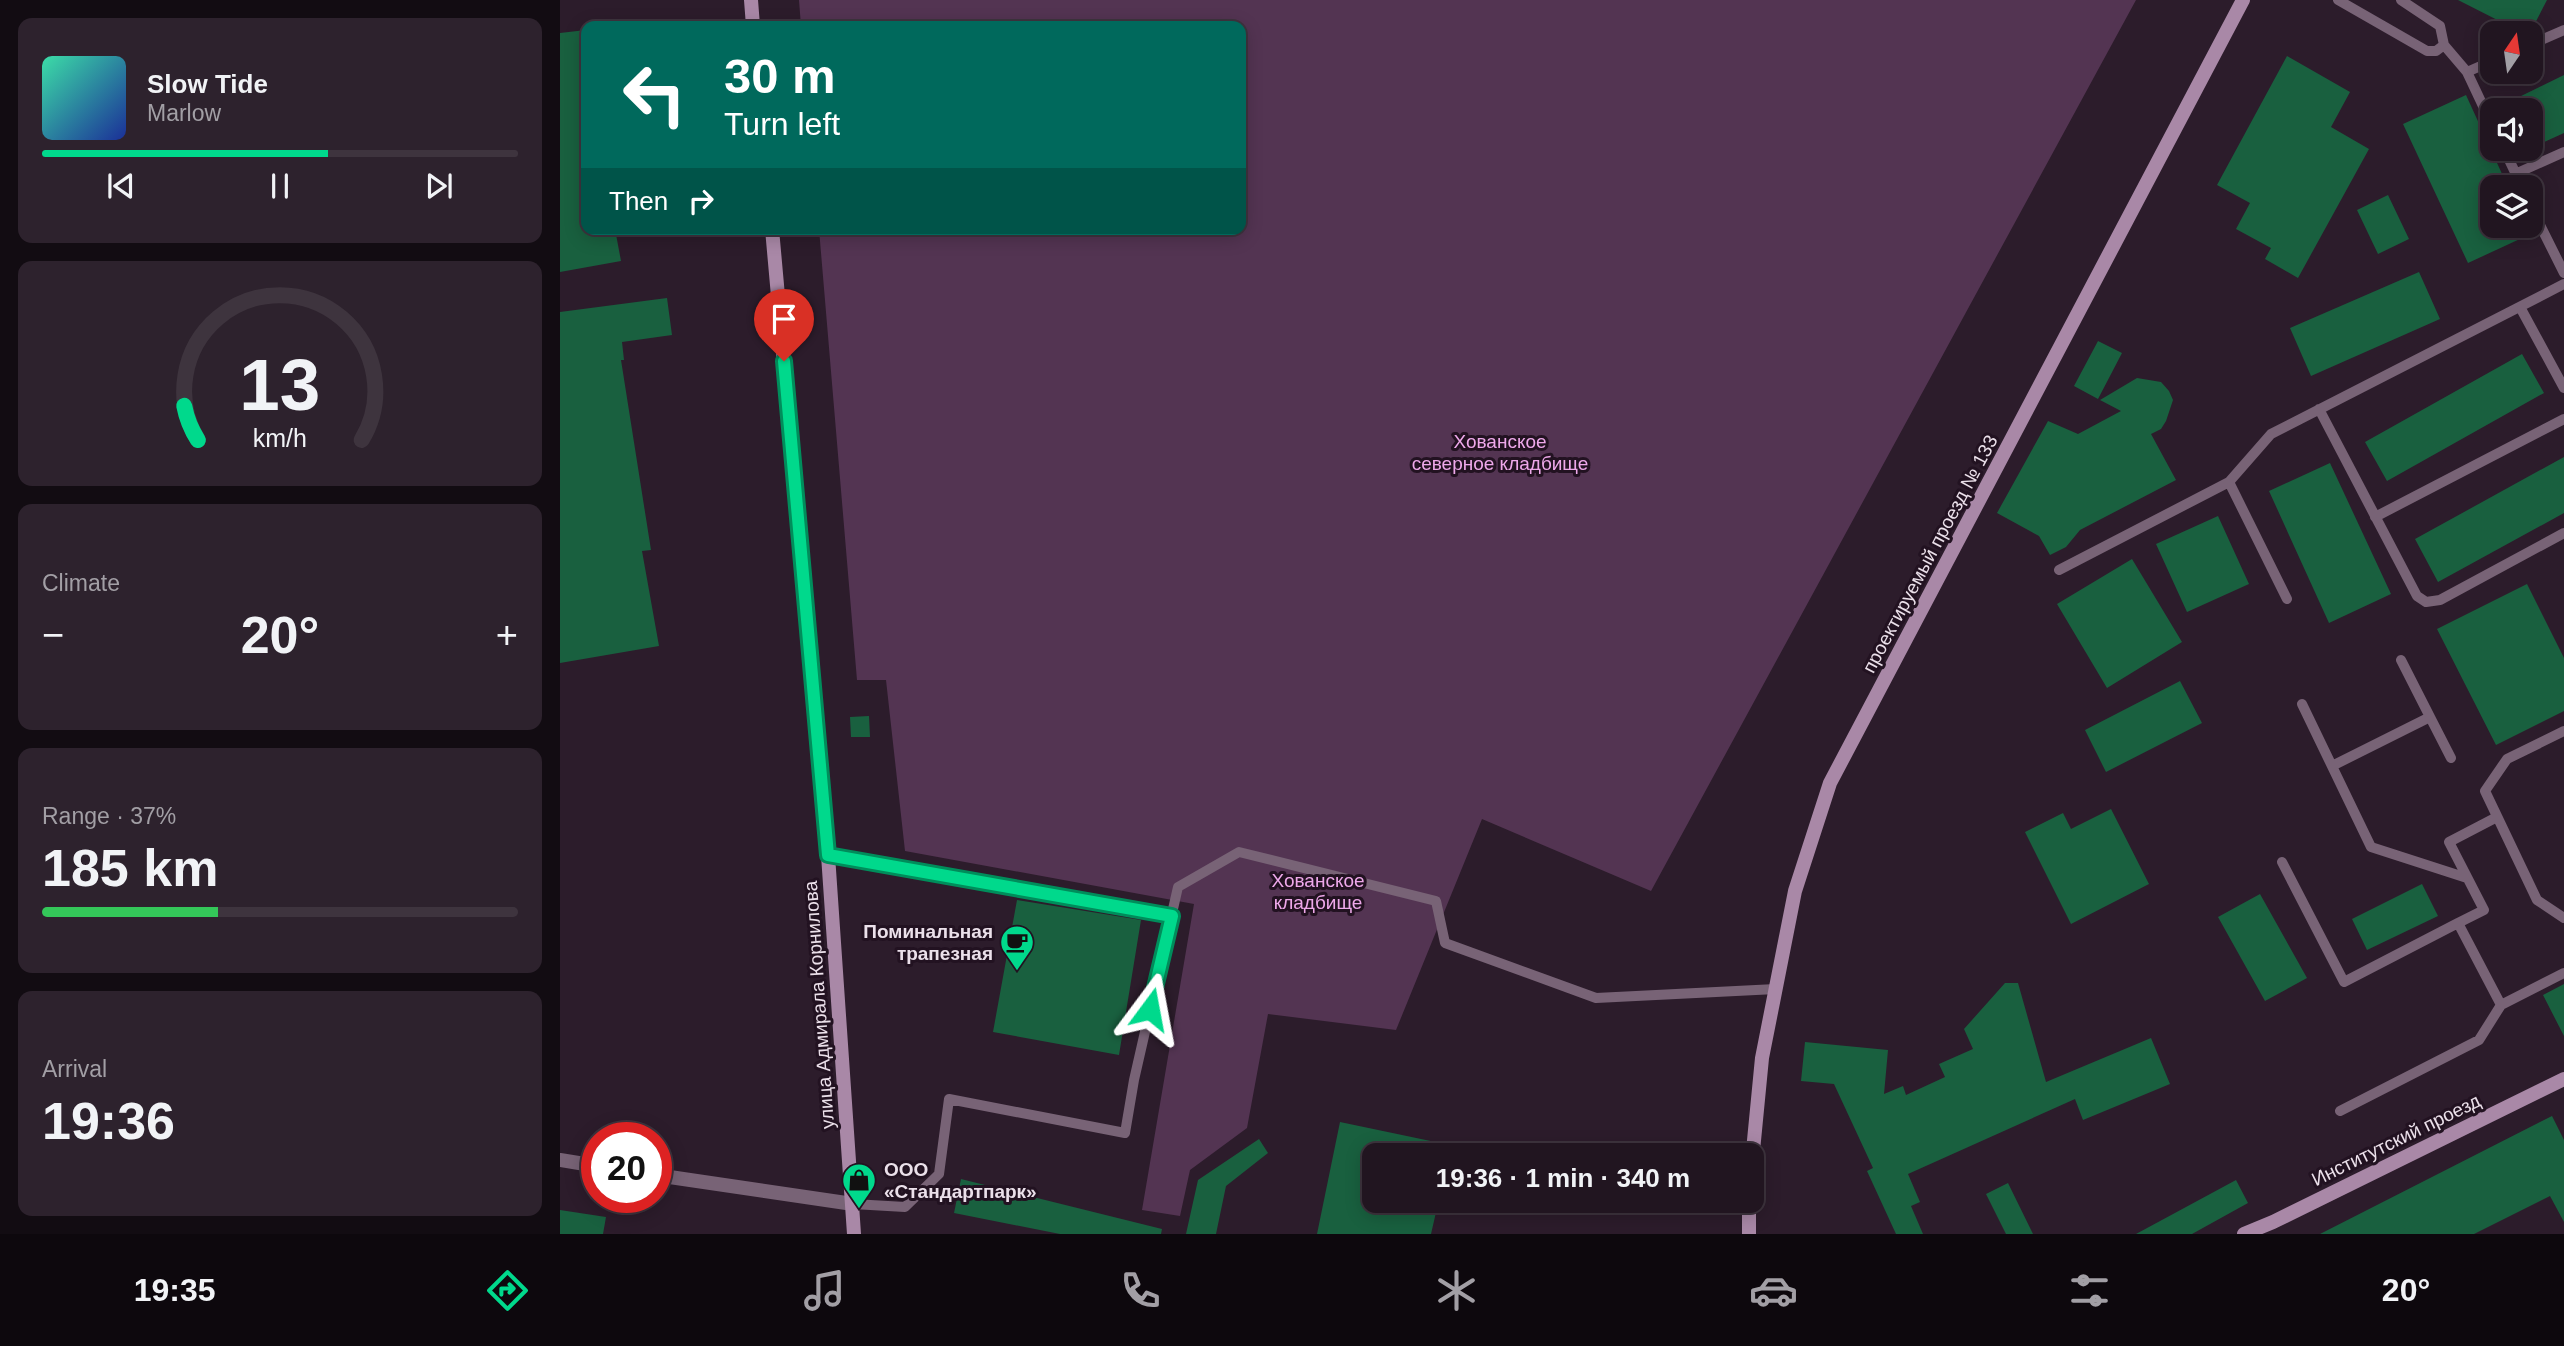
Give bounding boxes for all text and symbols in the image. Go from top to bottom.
north arrow [2480,21,2543,84]
map controls [2480,21,2543,238]
icon: left [609,49,700,140]
text: 30 m [724,49,836,103]
text: Slow Tide [147,69,268,99]
button: sound [2480,98,2543,161]
text: Marlow [147,100,221,126]
text: Turn left [724,106,840,142]
icon: previous [102,167,140,205]
icon: pause [261,167,299,205]
icon: next [420,167,458,205]
button: layers [2480,175,2543,238]
icon: right [682,182,720,220]
text: Then [609,186,668,216]
pin [754,289,814,361]
icon: arrive [765,300,803,338]
text: 13 [240,344,320,425]
text: km/h [253,424,307,452]
park label: Хованское северное кладбище [1412,431,1588,474]
street label: проектируемый проезд № 133 [1858,432,2002,676]
text: Climate [42,570,120,596]
text: 20° [241,606,319,664]
text: − [42,614,64,656]
text: + [496,614,518,656]
text: Range · 37% [42,803,176,829]
text: 185 km [42,839,218,897]
park label: Хованское кладбище [1271,870,1365,913]
street label: улица Адмирала Корнилова [800,880,838,1130]
place label: Поминальная трапезная [863,921,993,964]
cafe icon: Поминальная трапезная [998,923,1036,972]
position arrow [1113,972,1187,1046]
text: Arrival [42,1056,107,1082]
street label: Институтский проезд [2308,1090,2484,1190]
text: 19:36 [42,1092,175,1150]
speed limit sign: 20 [581,1122,672,1213]
place label: ООО «Стандартпарк» [884,1159,1037,1202]
shop icon: ООО «Стандартпарк» [840,1161,878,1210]
text: 19:36 · 1 min · 340 m [1436,1163,1690,1193]
icon: directions [483,1266,532,1315]
icon: music [800,1266,849,1315]
icon: phone [1116,1266,1165,1315]
icon: climate [1432,1266,1481,1315]
icon: car [1749,1266,1798,1315]
icon: filters [2065,1266,2114,1315]
text: 19:35 [134,1272,216,1308]
text: 20° [2382,1272,2430,1308]

